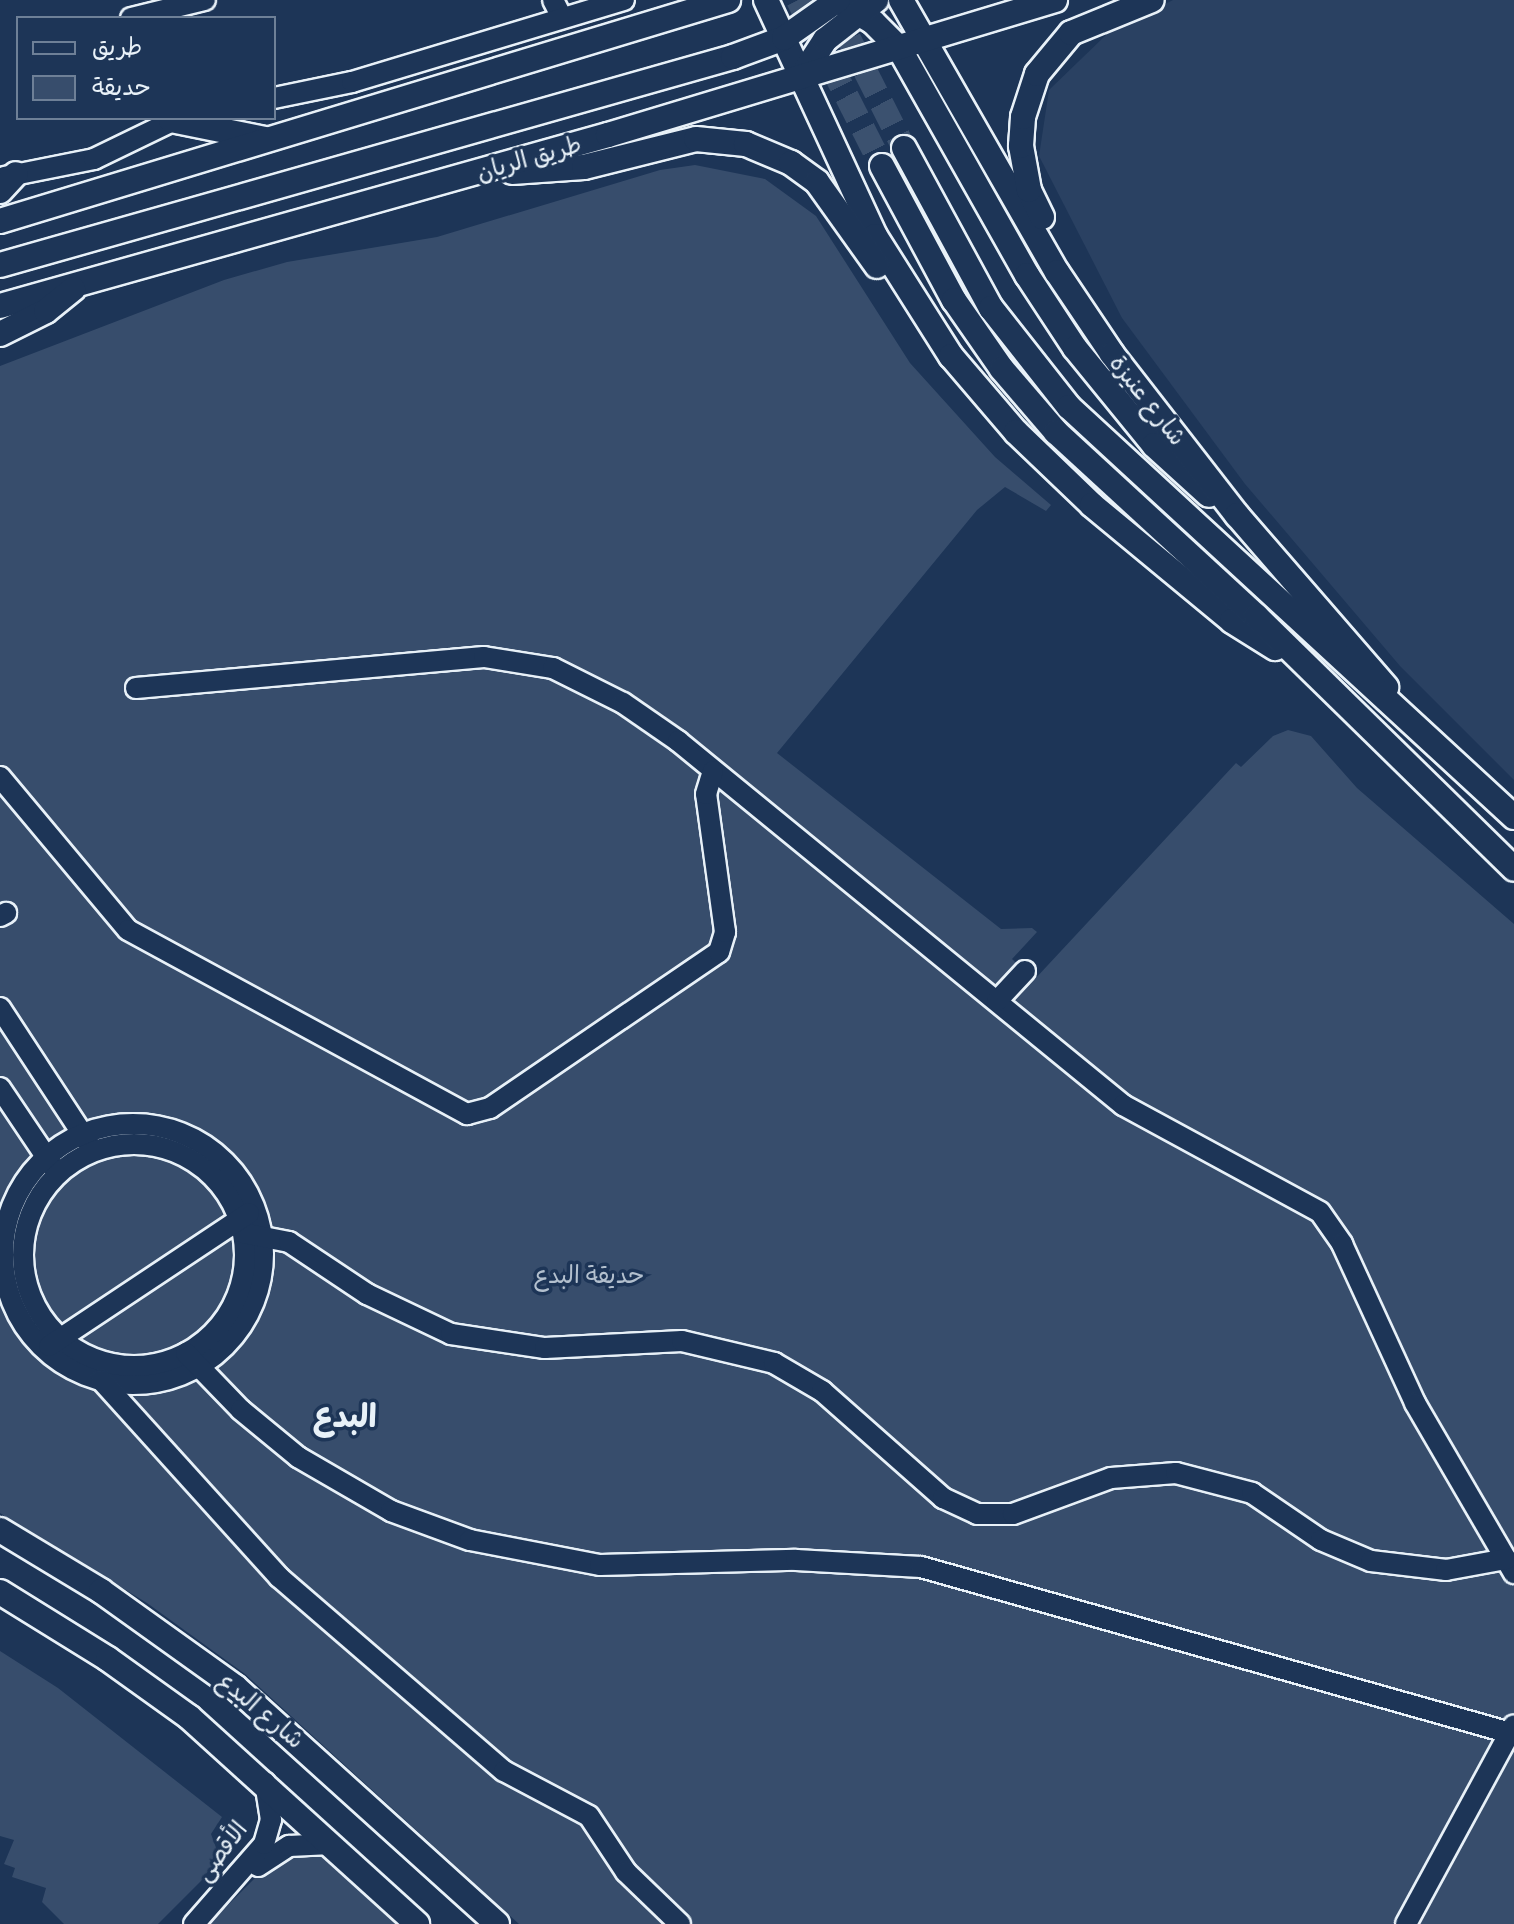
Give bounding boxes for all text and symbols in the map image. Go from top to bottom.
legend [16,16,276,120]
text: طريق [92,31,142,61]
text: حديقة [92,71,151,101]
street label: طريق الريان [473,129,585,187]
street label: شارع عنيزة [1104,349,1192,451]
park label: حديقة البدع [534,1261,644,1289]
district label: البدع [313,1397,377,1435]
street label: شارع البدع [212,1666,310,1754]
street label: الأقصى [189,1815,253,1887]

